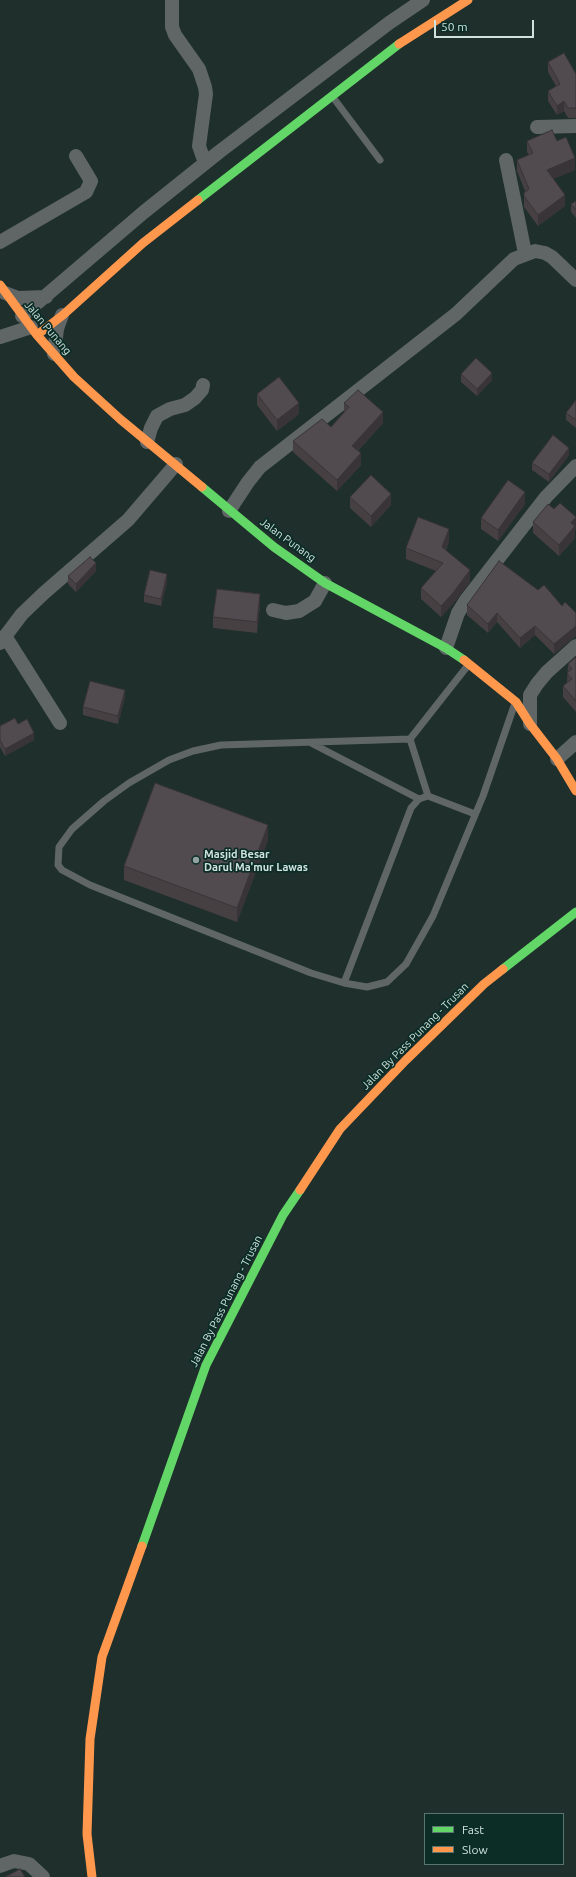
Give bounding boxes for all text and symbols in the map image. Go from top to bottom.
scale bar [436,12,536,38]
text: 50 m [441,20,468,33]
street label: Jalan Punang [22,299,74,357]
street label: Jalan Punang [257,515,319,565]
place label: Masjid Besar Darul Ma'mur Lawas [204,847,308,873]
marker: Masjid Besar Darul Ma'mur Lawas [191,855,201,865]
street label: Jalan By Pass Punang - Trusan [359,980,471,1092]
street label: Jalan By Pass Punang - Trusan [187,1233,265,1369]
legend [424,1813,564,1865]
text: Fast [462,1823,484,1836]
text: Slow [462,1843,488,1856]

